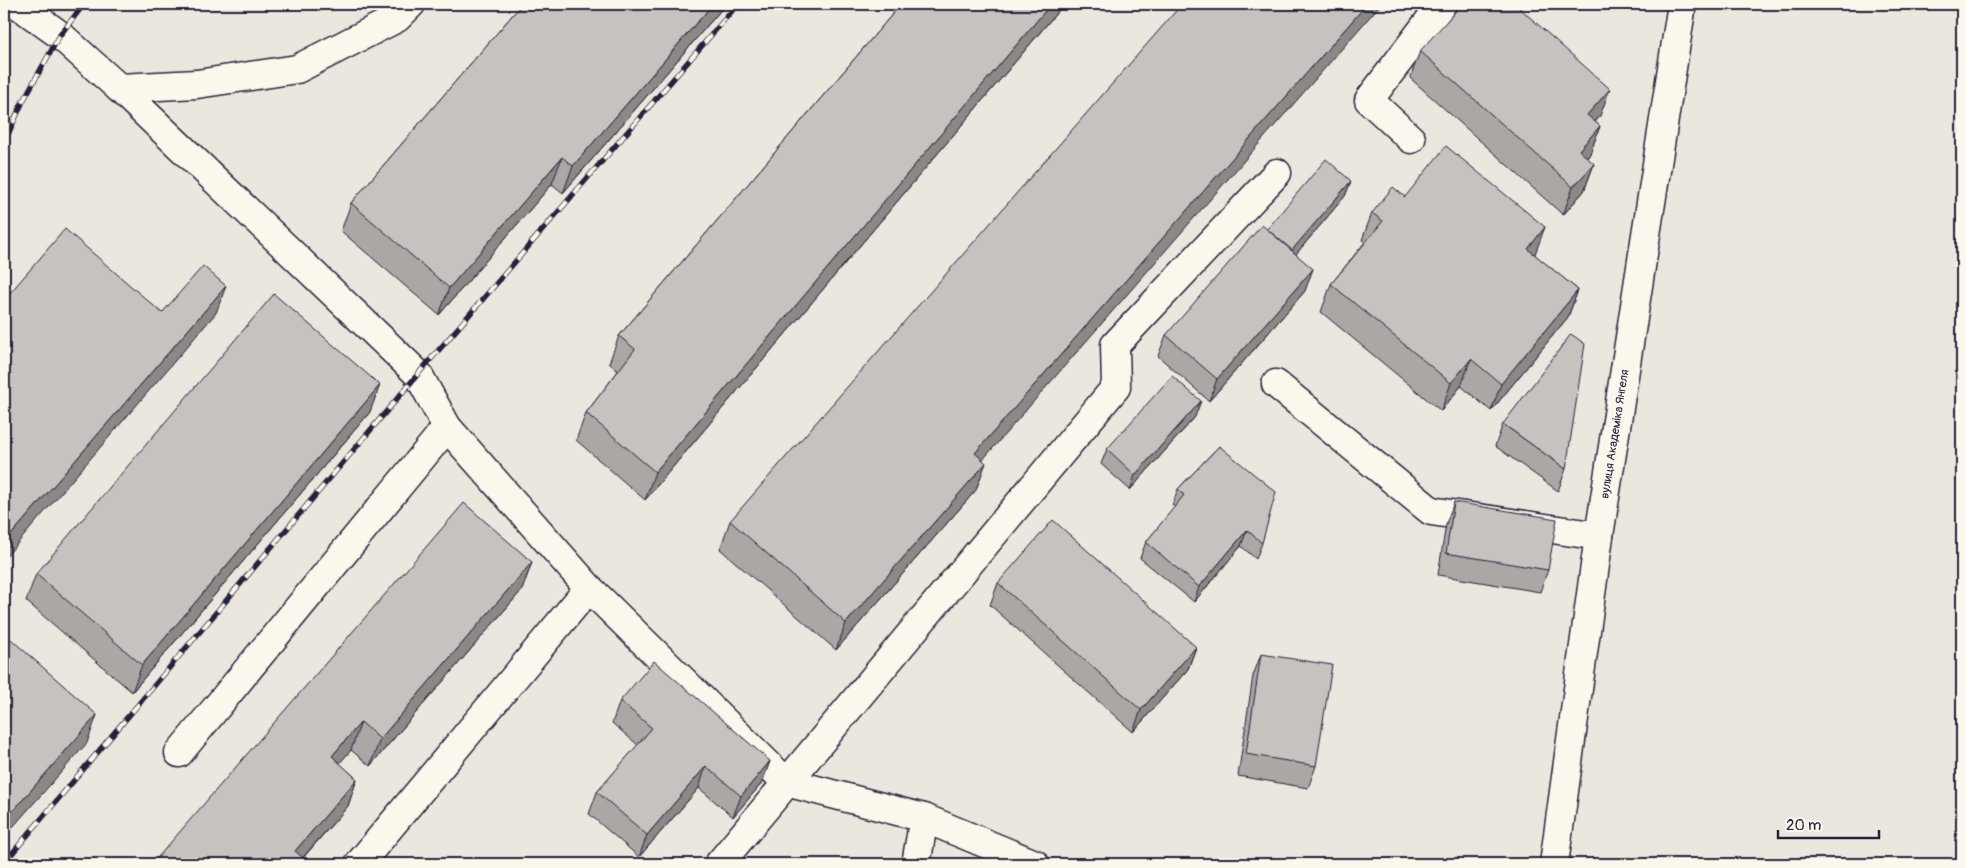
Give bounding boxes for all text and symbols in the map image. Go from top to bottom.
street label: вулиця Академіка Янгеля [1597,368,1633,500]
scale bar [1778,808,1880,840]
text: 20 m [1786,816,1821,835]

